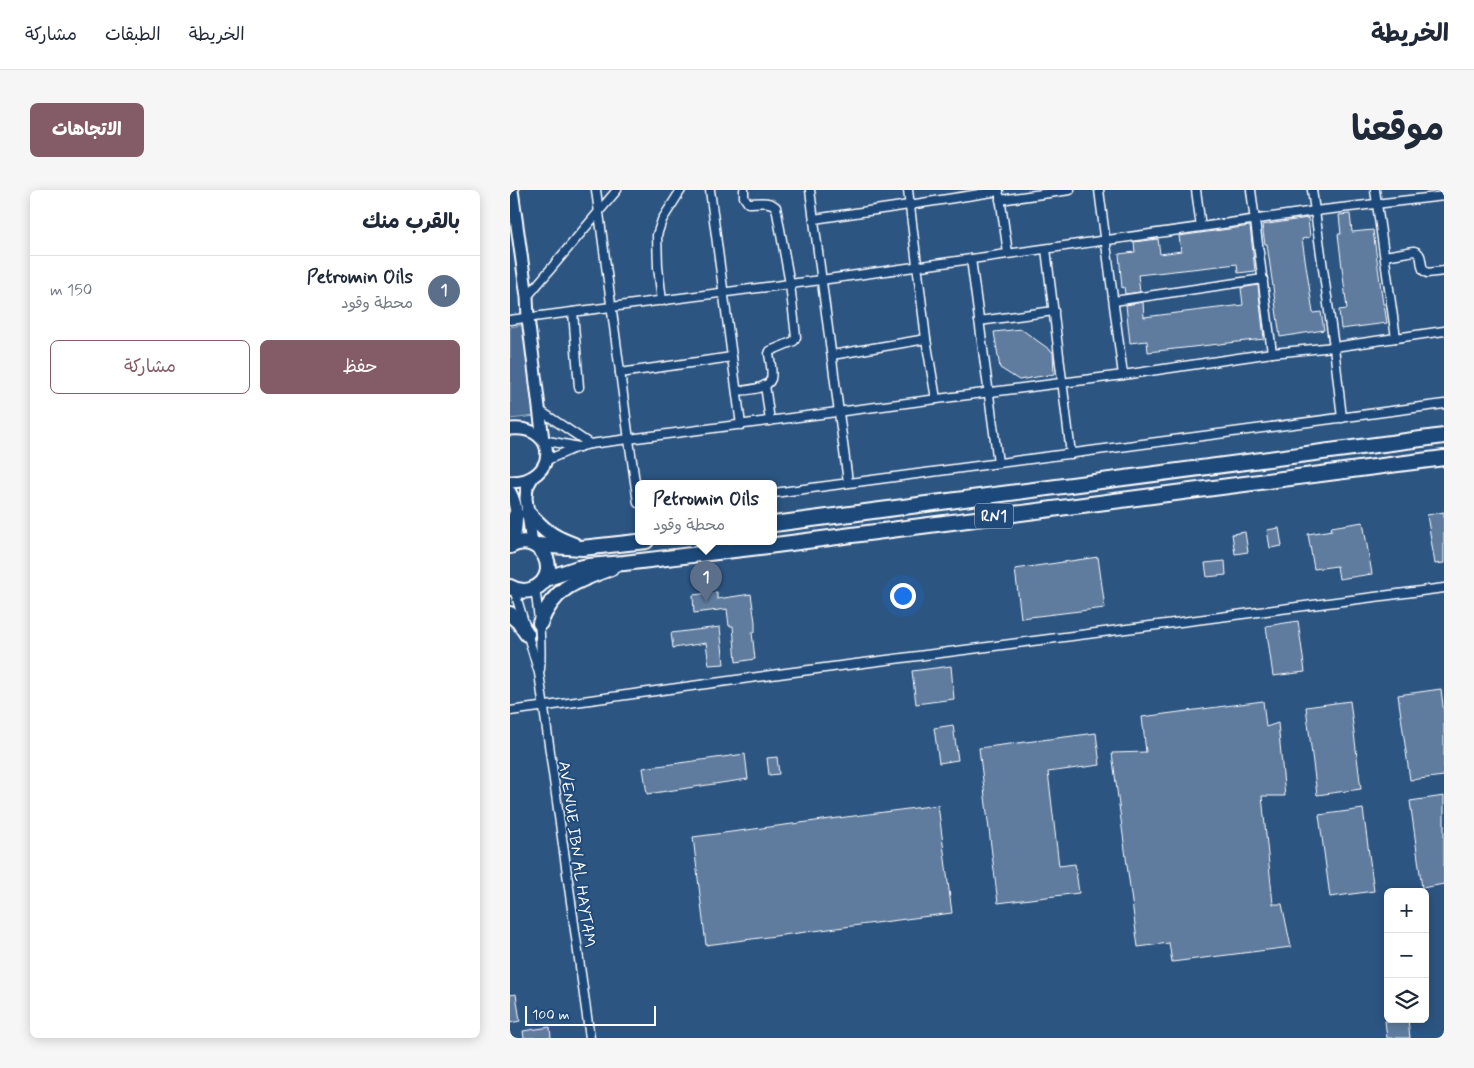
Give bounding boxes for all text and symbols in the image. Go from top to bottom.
text: الخريطة [1371,19,1449,50]
text: مشاركة [25,23,77,47]
text: الطبقات [105,23,161,47]
text: الخريطة [189,23,245,47]
button: الاتجاهات [30,103,144,157]
text: موقعنا [1351,107,1444,153]
text: بالقرب منك [362,208,460,236]
text: Petromin Oils [307,265,413,290]
text: 150 m [50,280,92,301]
text: 1 [440,280,448,301]
text: محطة وقود [341,293,413,314]
button: مشاركة [50,340,250,394]
button: حفظ [260,340,460,394]
popup [635,480,777,545]
text: Petromin Oils [653,487,759,512]
road number: RN1 [975,504,1013,528]
text: محطة وقود [653,515,725,536]
pin: 1 [690,561,722,602]
your location [890,583,916,609]
street label: AVENUE IBN AL HAYTAM [553,760,600,949]
map controls [1384,888,1429,1023]
button: + [1384,888,1429,933]
button: − [1384,933,1429,978]
button: layers [1384,978,1429,1023]
scale bar [525,1003,656,1026]
text: 100 m [532,1006,570,1024]

